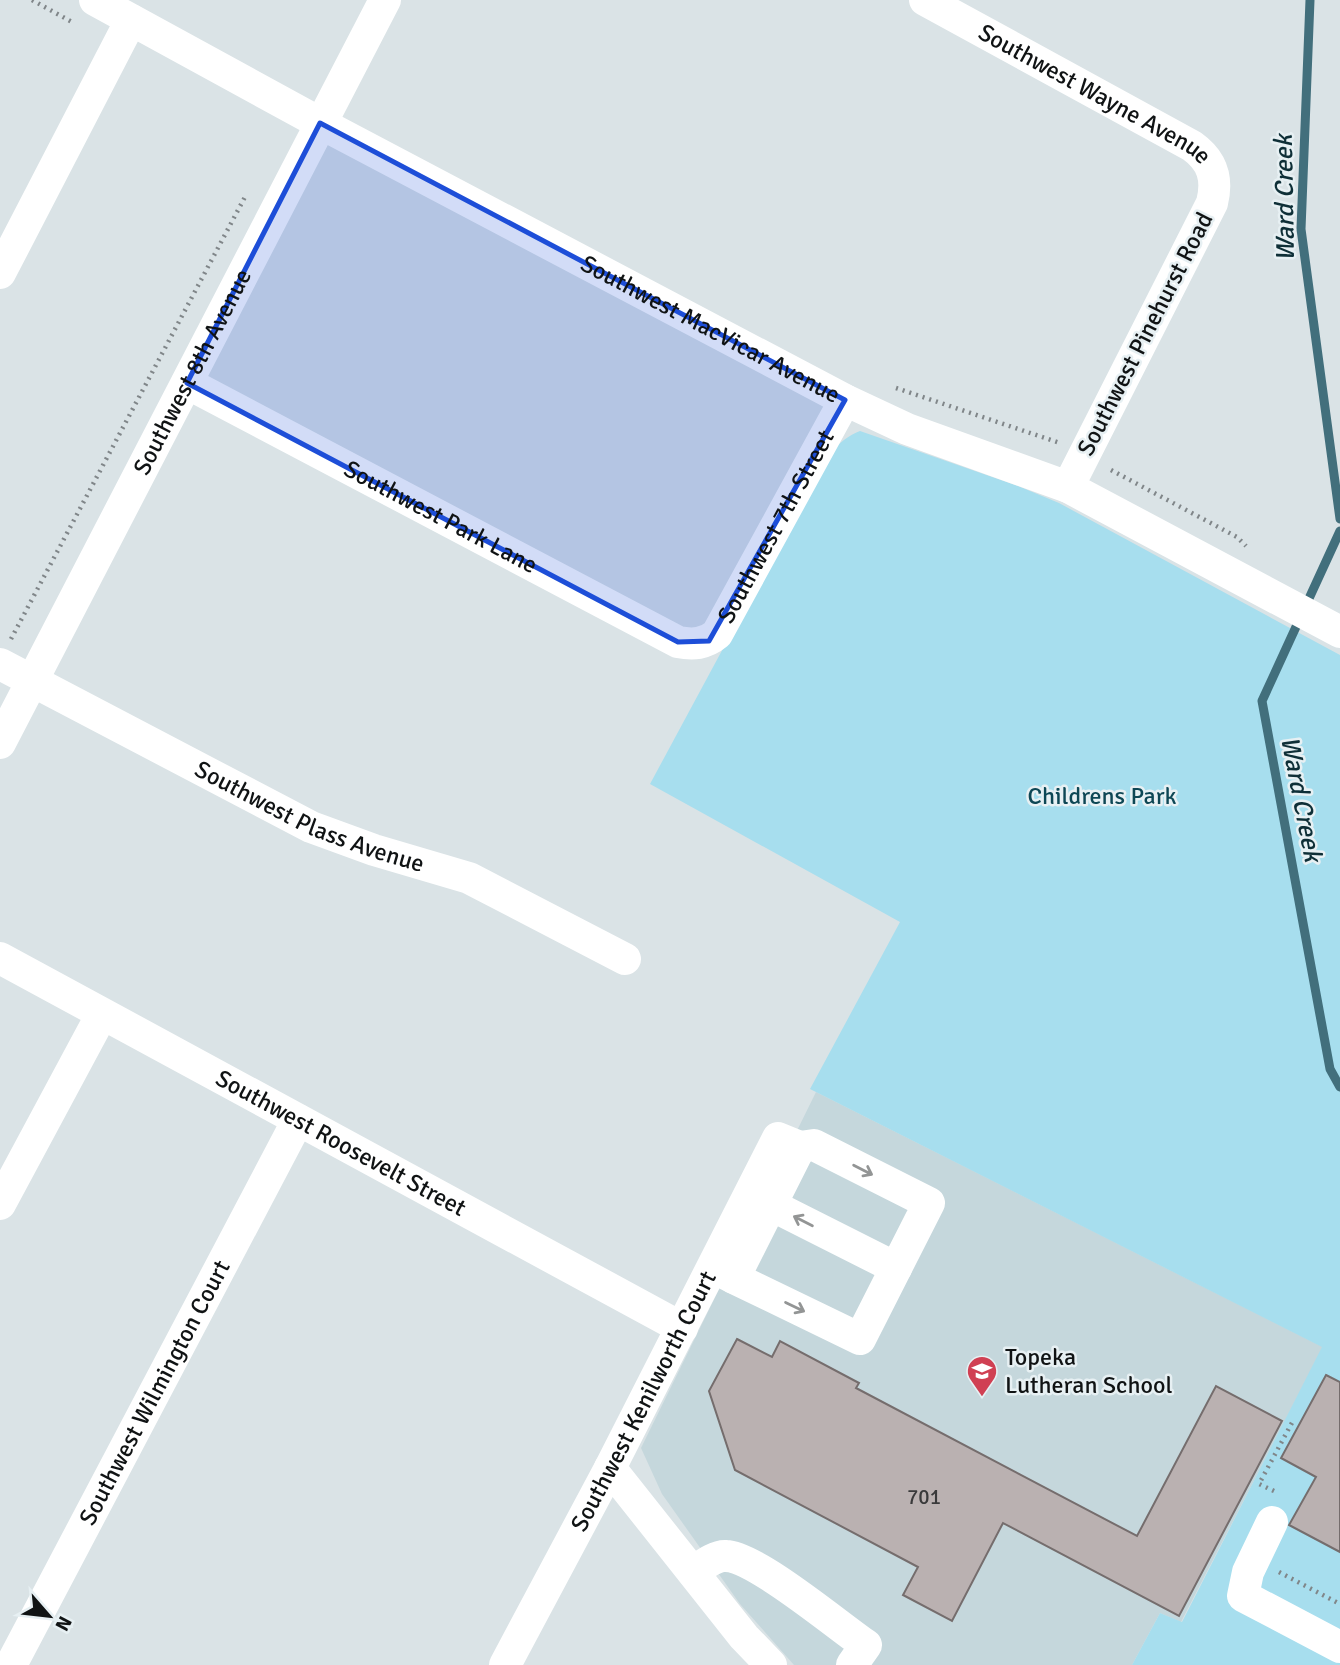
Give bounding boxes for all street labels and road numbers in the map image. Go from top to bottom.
street label: Southwest Wayne Avenue [973,17,1218,170]
street label: Southwest Pinehurst Road [1071,207,1219,461]
street label: Southwest MacVicar Avenue [576,248,845,410]
street label: Southwest 8th Avenue [127,264,258,480]
street label: Southwest 7th Street [711,425,841,628]
street label: Southwest Park Lane [339,454,543,580]
street label: Southwest Plass Avenue [190,754,428,879]
street label: Southwest Roosevelt Street [211,1063,471,1223]
street label: Southwest Wilmington Court [72,1255,237,1530]
street label: Southwest Kenilworth Court [564,1266,723,1537]

